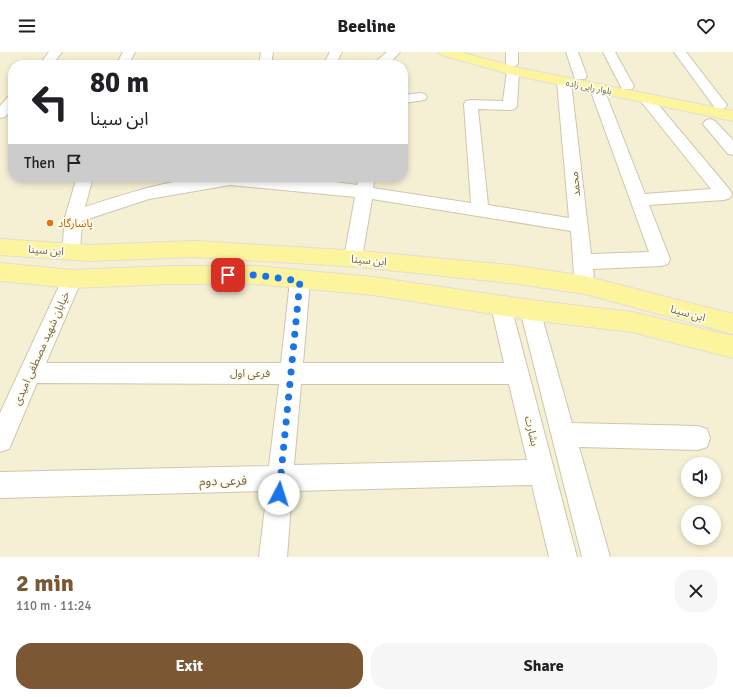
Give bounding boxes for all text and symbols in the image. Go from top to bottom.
icon: menu [16,15,38,37]
text: Beeline [337,15,396,37]
icon: heart [695,15,717,37]
text: 80 m [90,66,149,100]
icon: left [24,76,76,128]
street label: بلوار رایی زاده [565,78,613,97]
text: ابن سینا [90,108,148,130]
icon: arrive [63,152,85,174]
text: Then [24,154,55,172]
street label: محمد [568,171,583,197]
place label: پاسارگاد [58,217,93,231]
marker: پاسارگاد [45,218,55,228]
street label: ابن سینا [28,243,64,258]
street label: ابن سینا [351,252,387,269]
pin [211,258,245,292]
icon: arrive [217,264,239,286]
street label: خیابان شهید مصطفی امیدی [10,289,73,407]
street label: ابن سینا [669,303,707,324]
street label: فرعی اول [230,367,270,380]
street label: بشارت [522,415,541,447]
map controls [681,457,721,545]
button: sound [681,457,721,497]
street label: فرعی دوم [199,473,247,490]
position arrow [258,473,300,515]
button: search [681,505,721,545]
text: 2 min [16,568,74,598]
button: close [675,570,717,612]
text: 110 m · 11:24 [16,598,92,614]
button: Exit [16,643,363,689]
button: Share [371,643,717,689]

